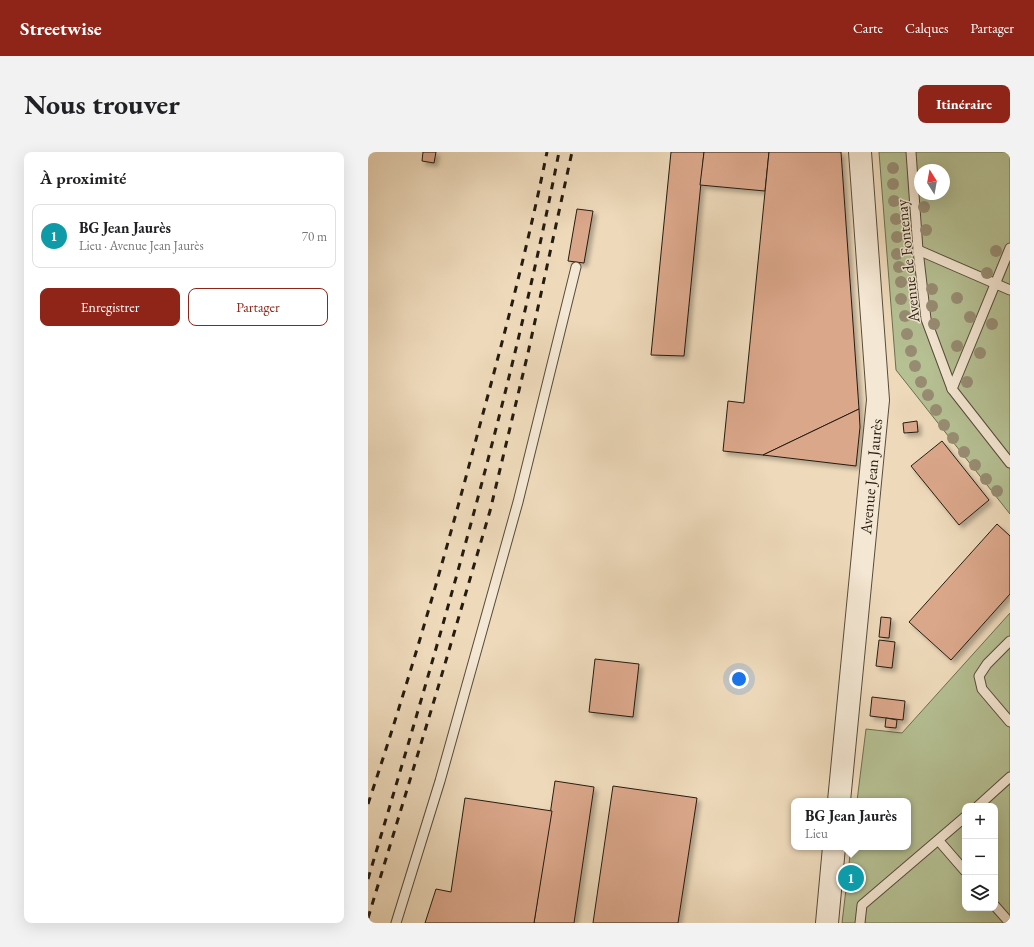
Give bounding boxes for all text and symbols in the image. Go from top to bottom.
text: Streetwise [20,16,102,41]
text: Carte [853,19,883,37]
text: Calques [905,19,949,37]
text: Partager [971,19,1014,37]
button: Itinéraire [918,85,1010,123]
text: Nous trouver [24,86,180,122]
north arrow [914,164,950,200]
text: À proximité [40,167,126,189]
street label: Avenue de Fontenay [890,197,925,325]
text: BG Jean Jaurès [79,218,171,237]
text: 1 [51,228,57,245]
text: 70 m [302,228,327,245]
text: Lieu · Avenue Jean Jaurès [79,237,204,254]
button: Enregistrer [40,288,180,326]
button: Partager [188,288,328,326]
street label: Avenue Jean Jaurès [855,418,887,536]
your location [729,669,749,689]
popup [791,798,911,850]
map controls [962,803,998,911]
button: + [962,803,998,839]
text: BG Jean Jaurès [805,806,897,825]
text: Lieu [805,825,828,842]
button: − [962,839,998,875]
pin: 1 [838,863,864,893]
button: layers [962,875,998,911]

